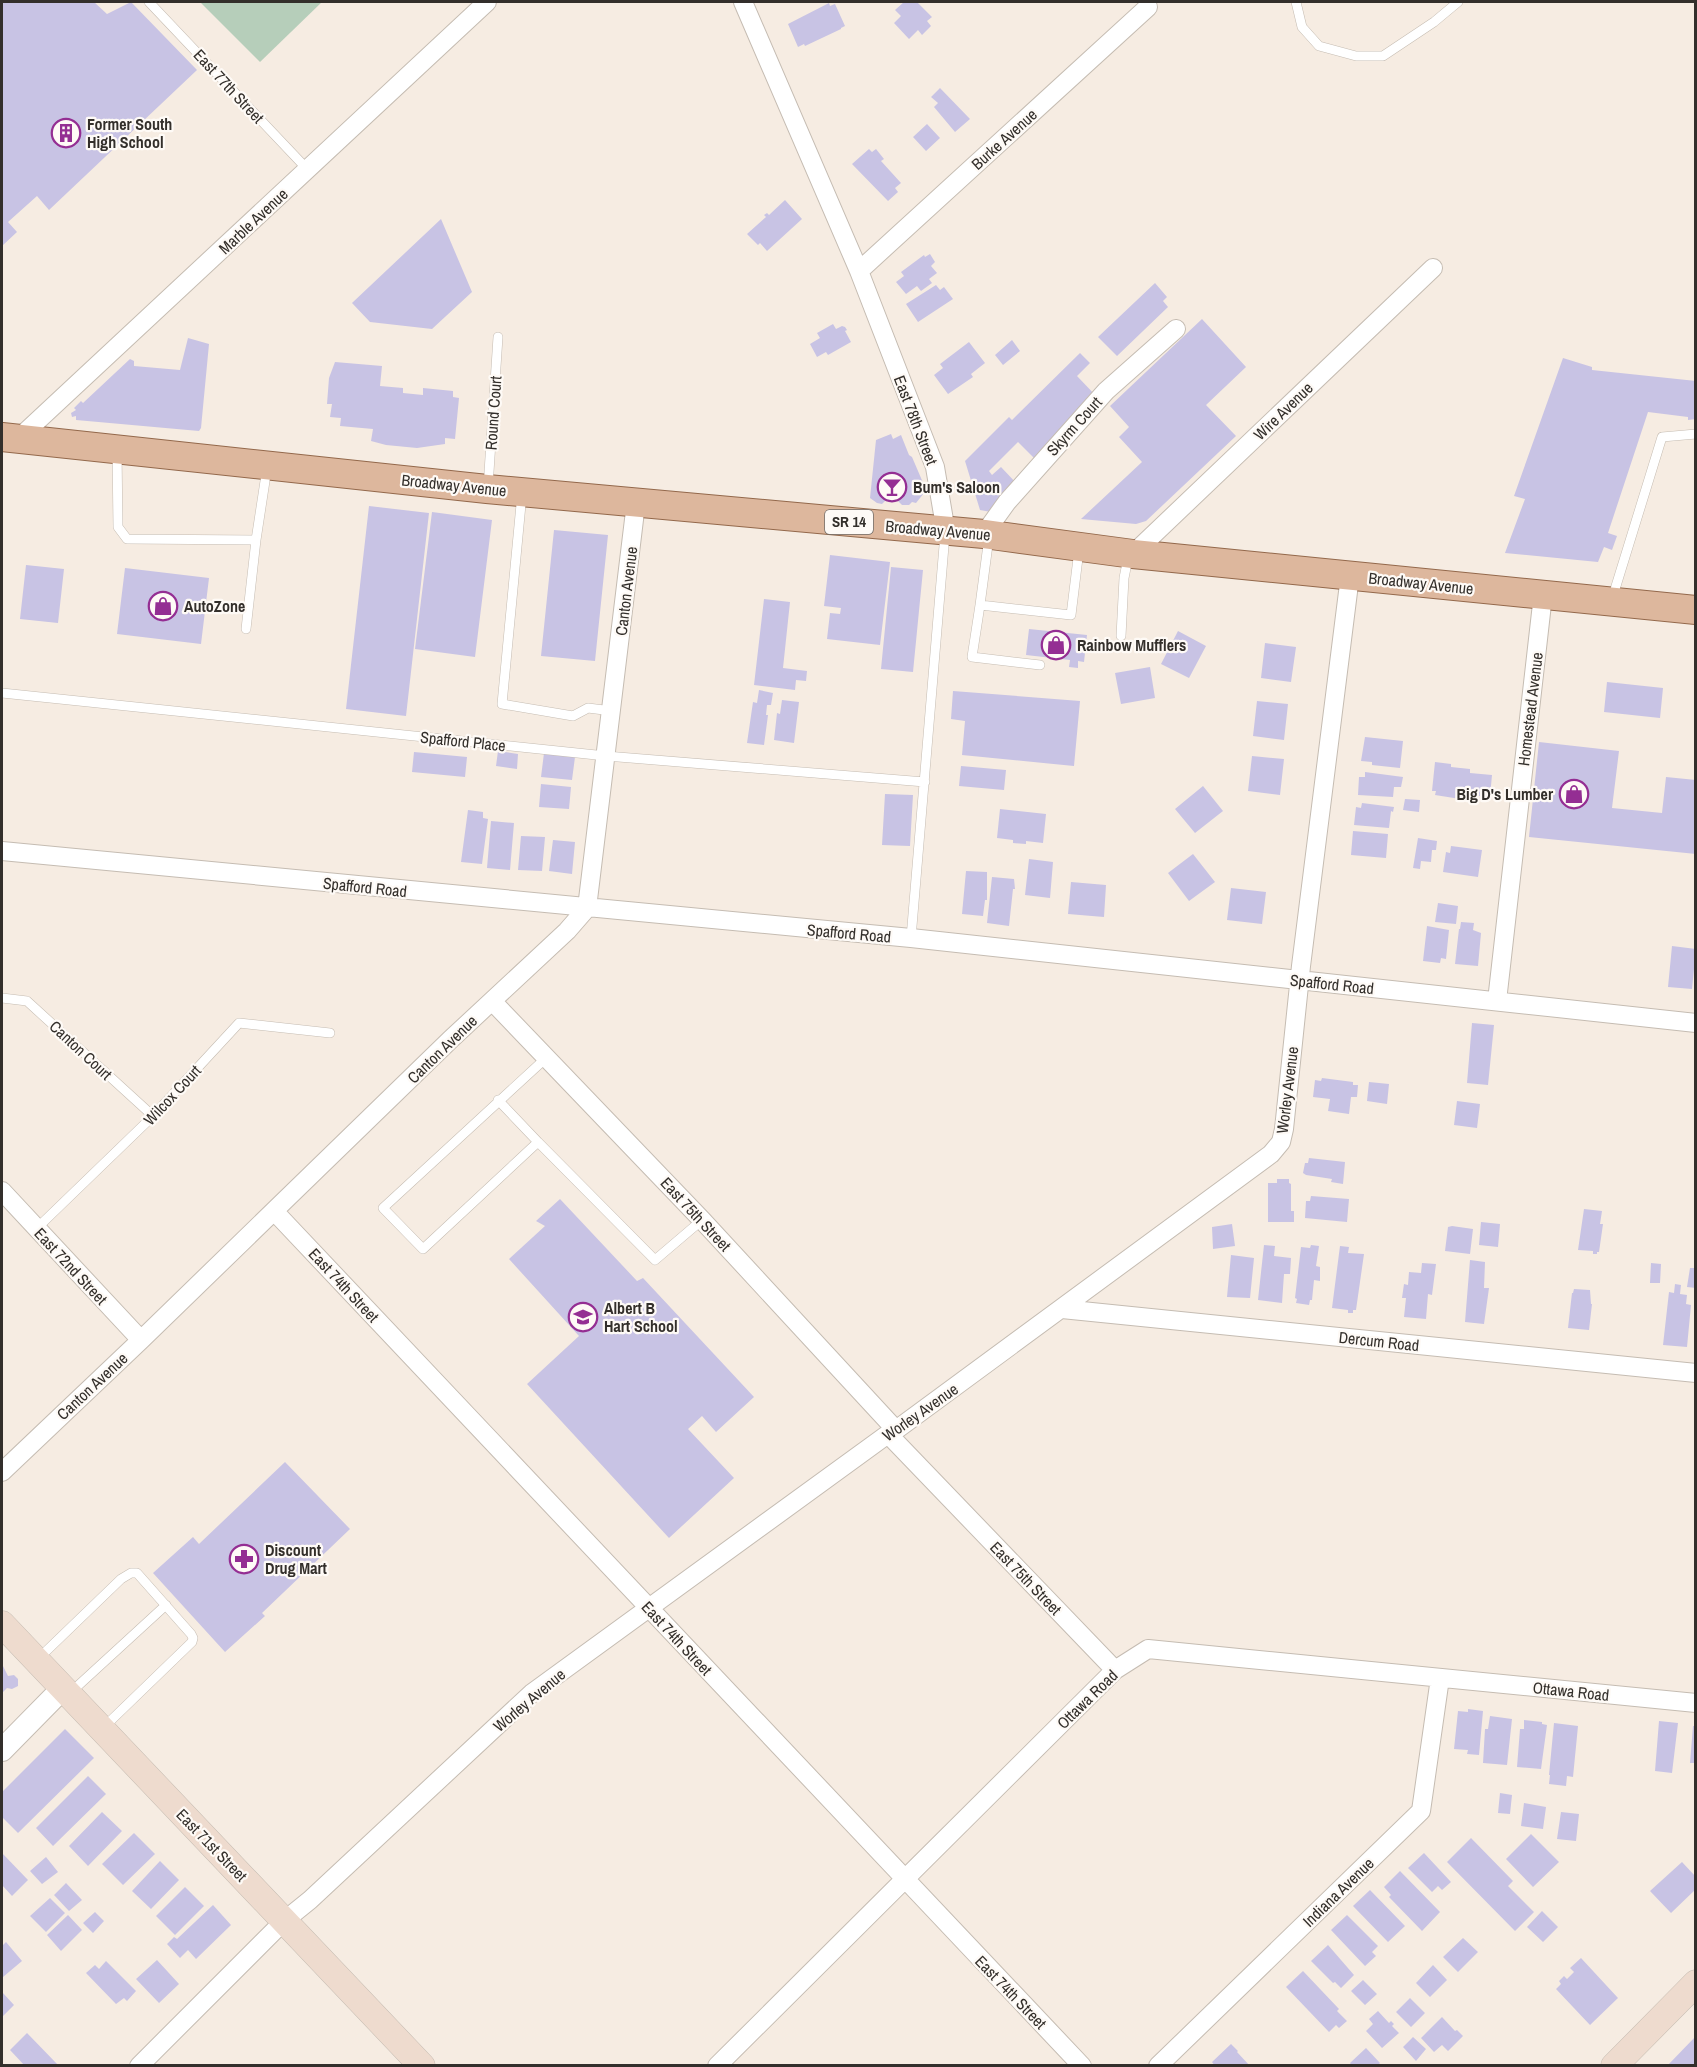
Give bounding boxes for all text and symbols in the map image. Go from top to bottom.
street label: East 77th Street [189,44,269,128]
street label: Burke Avenue [966,104,1042,174]
place label: Former South High School [87,113,172,153]
building icon: Former South High School [50,117,82,149]
street label: Marble Avenue [214,183,292,259]
street label: East 78th Street [889,372,943,468]
street label: Round Court [479,375,507,451]
street label: Wire Avenue [1248,377,1318,445]
street label: Skyrm Court [1041,391,1107,460]
street label: Broadway Avenue [400,469,508,501]
bar icon: Bum's Saloon [876,471,908,503]
place label: Bum's Saloon [913,476,1000,498]
road number: SR 14 [825,510,873,534]
street label: Broadway Avenue [884,514,992,546]
street label: Canton Avenue [610,545,642,637]
street label: Broadway Avenue [1367,567,1475,599]
shop icon: AutoZone [147,590,179,622]
place label: AutoZone [184,595,245,617]
shop icon: Rainbow Mufflers [1040,629,1072,661]
place label: Rainbow Mufflers [1077,634,1186,656]
street label: Homestead Avenue [1512,651,1548,767]
street label: Spafford Place [419,726,507,756]
shop icon: Big D's Lumber [1558,778,1590,810]
place label: Big D's Lumber [1457,783,1554,805]
street label: Spafford Road [322,872,408,902]
street label: Spafford Road [806,918,892,948]
street label: Spafford Road [1289,969,1375,999]
street label: Canton Avenue [402,1010,482,1088]
street label: Canton Court [45,1015,117,1085]
street label: Worley Avenue [1271,1045,1303,1135]
street label: Wilcox Court [138,1060,206,1130]
street label: East 75th Street [656,1172,736,1256]
street label: East 72nd Street [30,1223,113,1310]
street label: East 74th Street [304,1243,384,1327]
place label: Albert B Hart School [604,1297,678,1337]
school or university icon: Albert B Hart School [567,1301,599,1333]
street label: Dercum Road [1338,1326,1420,1356]
street label: Canton Avenue [52,1347,132,1425]
street label: Worley Avenue [878,1378,962,1446]
street label: East 75th Street [985,1537,1067,1620]
place label: Discount Drug Mart [265,1539,328,1579]
pharmacy icon: Discount Drug Mart [228,1543,260,1575]
street label: East 74th Street [637,1596,717,1680]
street label: Worley Avenue [488,1663,570,1737]
street label: Ottawa Road [1052,1664,1122,1734]
street label: Ottawa Road [1532,1676,1610,1706]
street label: East 71st Street [172,1804,253,1886]
street label: Indiana Avenue [1298,1852,1378,1932]
street label: East 74th Street [970,1951,1052,2034]

